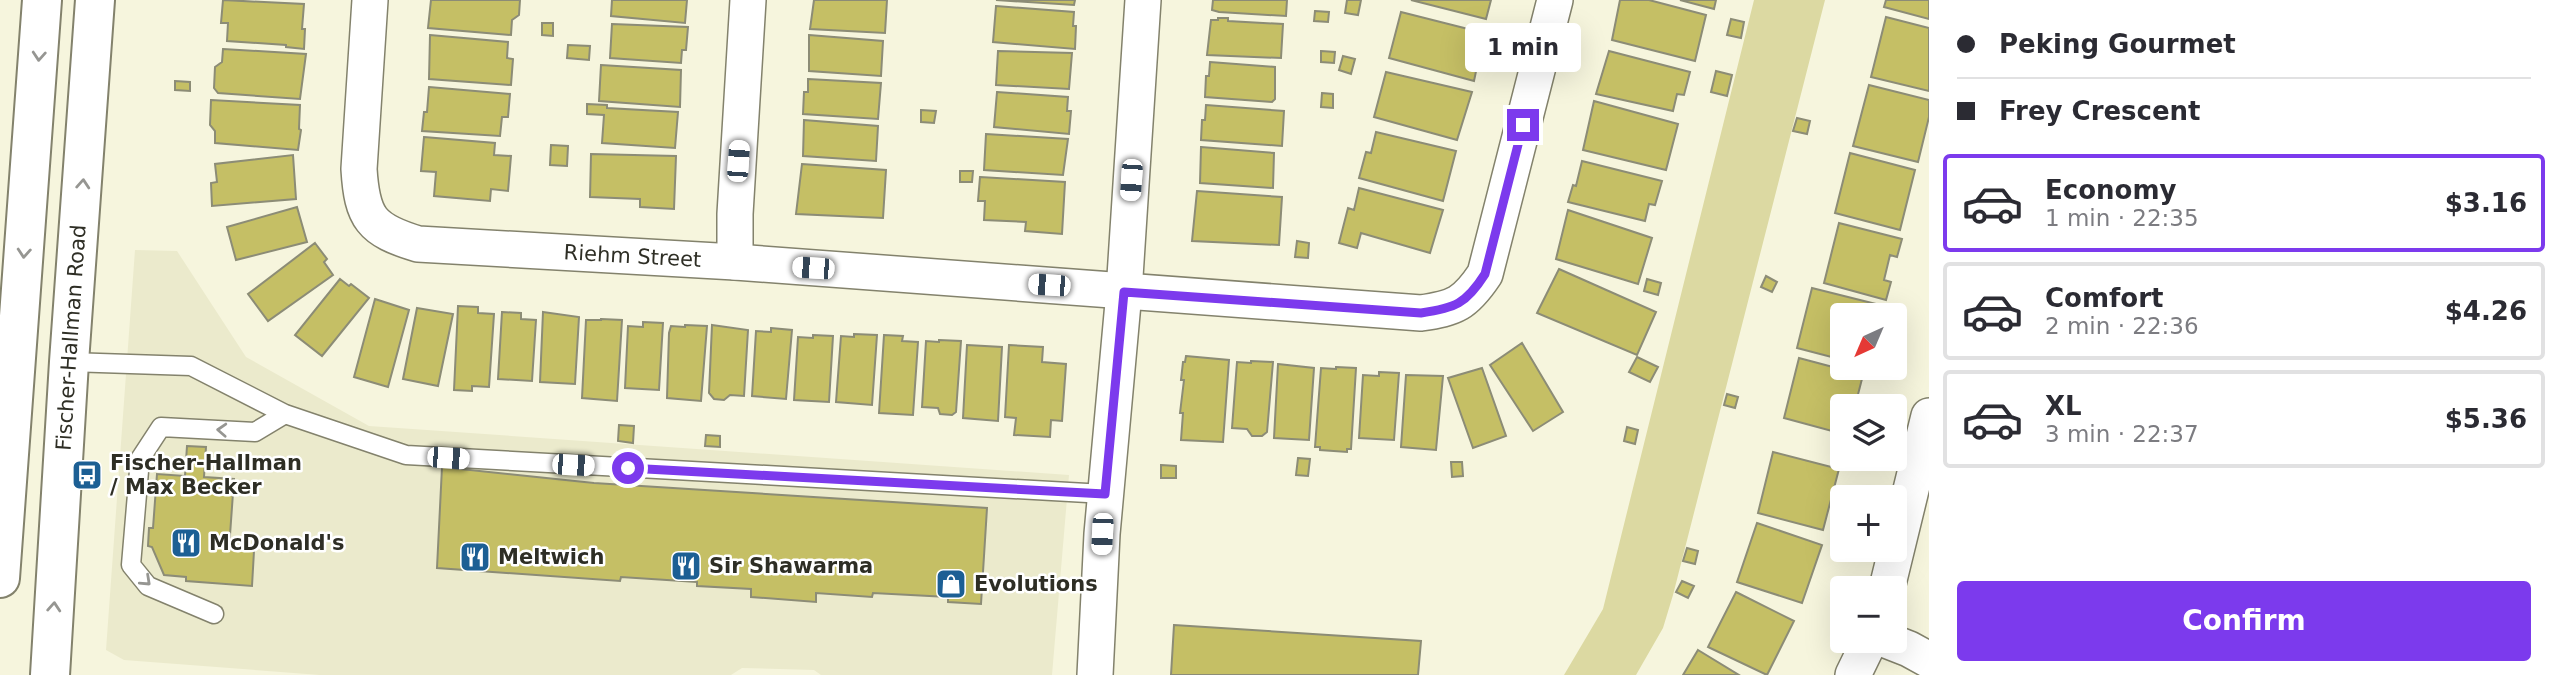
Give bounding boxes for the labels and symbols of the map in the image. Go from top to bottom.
callout: 1 min [1465,24,1581,72]
one-way arrow [32,51,47,62]
route end [1507,109,1539,141]
car [727,139,750,183]
car [1120,158,1143,202]
one-way arrow [75,179,90,190]
street label: Fischer-Hallman Road [52,224,91,451]
street label: Riehm Street [563,240,702,272]
one-way arrow [17,248,32,259]
car [792,256,835,280]
car [1028,273,1071,297]
north arrow [1830,303,1908,380]
one-way arrow [216,423,227,438]
car [427,446,470,470]
place label: Fischer-Hallman / Max Becker [110,451,302,499]
route start [612,452,644,484]
car [552,453,595,477]
bus stop icon: Fischer-Hallman / Max Becker [70,458,104,492]
car [1091,512,1114,556]
restaurant icon: McDonald's [169,526,203,560]
place label: McDonald's [209,531,345,555]
restaurant icon: Meltwich [458,540,492,574]
place label: Meltwich [498,545,604,569]
restaurant icon: Sir Shawarma [669,549,703,583]
place label: Sir Shawarma [709,554,873,578]
shop icon: Evolutions [934,567,968,601]
one-way arrow [138,572,151,585]
place label: Evolutions [974,572,1098,596]
one-way arrow [46,601,61,612]

